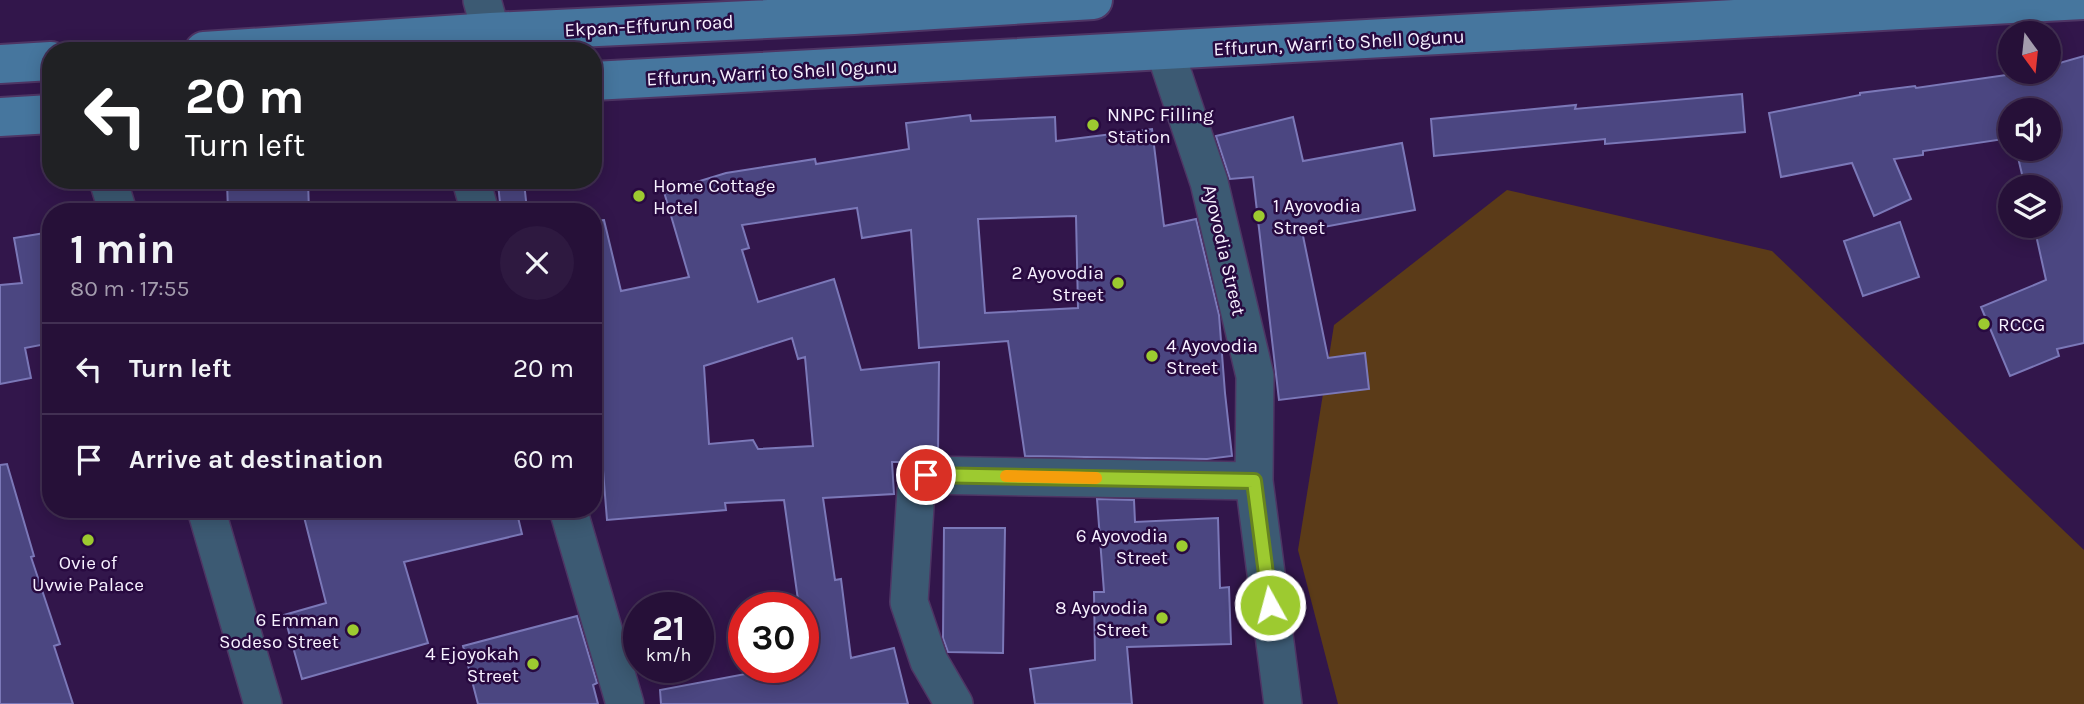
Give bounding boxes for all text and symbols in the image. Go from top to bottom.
street label: Ekpan-Effurun road [564,11,734,41]
north arrow [1998,21,2062,84]
map controls [1998,21,2061,238]
street label: Effurun, Warri to Shell Ogunu [1213,25,1465,61]
street label: Effurun, Warri to Shell Ogunu [646,55,898,91]
text: 20 m [185,68,305,125]
icon: left [70,70,161,161]
button: sound [1998,98,2061,161]
place label: NNPC Filling Station [1107,104,1214,148]
marker: NNPC Filling Station [1085,117,1101,133]
text: Turn left [185,127,305,164]
place label: Home Cottage Hotel [653,175,775,219]
button: layers [1998,175,2061,238]
street label: Ayovodia Street [1198,183,1250,318]
marker: Home Cottage Hotel [631,188,647,204]
place label: 1 Ayovodia Street [1273,195,1361,239]
marker: 1 Ayovodia Street [1251,208,1267,224]
text: 1 min [70,224,175,274]
button: close [500,226,574,300]
place label: 2 Ayovodia Street [1012,262,1104,306]
text: 80 m · 17:55 [70,275,189,302]
marker: 2 Ayovodia Street [1110,275,1126,291]
place label: RCCG [1998,314,2045,336]
marker: RCCG [1976,316,1992,332]
place label: 4 Ayovodia Street [1166,335,1258,379]
marker: 4 Ayovodia Street [1144,348,1160,364]
icon: left [70,350,108,388]
text: Turn left [129,353,231,384]
text: 20 m [513,353,574,384]
icon: arrive [70,441,108,479]
text: Arrive at destination [129,444,383,475]
text: 60 m [513,444,574,475]
pin [896,445,956,505]
icon: arrive [907,456,945,494]
place label: 6 Ayovodia Street [1076,525,1168,569]
marker: Ovie of Uvwie Palace [80,532,96,548]
marker: 6 Ayovodia Street [1174,538,1190,554]
place label: Ovie of Uvwie Palace [32,552,144,596]
position arrow [1233,568,1307,642]
speed limit sign: 30 [728,592,819,683]
place label: 8 Ayovodia Street [1055,597,1148,641]
text: 21 [652,608,685,649]
place label: 6 Emman Sodeso Street [219,609,339,653]
marker: 8 Ayovodia Street [1154,610,1170,626]
marker: 6 Emman Sodeso Street [345,622,361,638]
place label: 4 Ejoyokah Street [425,643,519,687]
text: km/h [646,644,691,666]
marker: 4 Ejoyokah Street [525,656,541,672]

